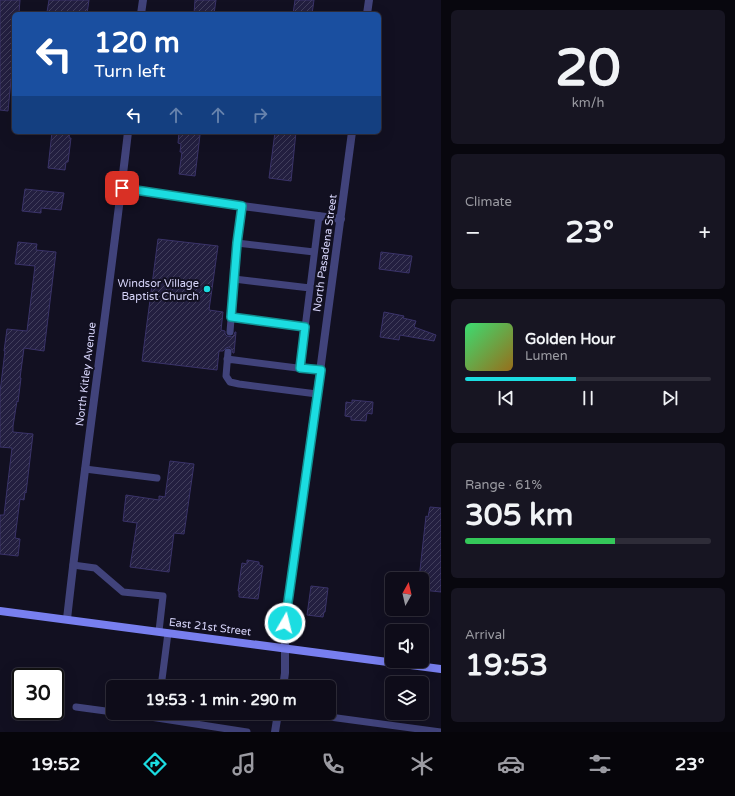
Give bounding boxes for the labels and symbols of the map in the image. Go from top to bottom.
pin [105,171,139,205]
street label: North Pasadena Street [310,193,340,313]
place label: Windsor Village Baptist Church [117,277,199,303]
marker: Windsor Village Baptist Church [202,284,212,294]
street label: North Kitley Avenue [73,321,99,427]
north arrow [385,572,429,616]
position arrow [264,602,306,644]
street label: East 21st Street [168,615,252,639]
speed limit sign: 30 [12,668,64,720]

